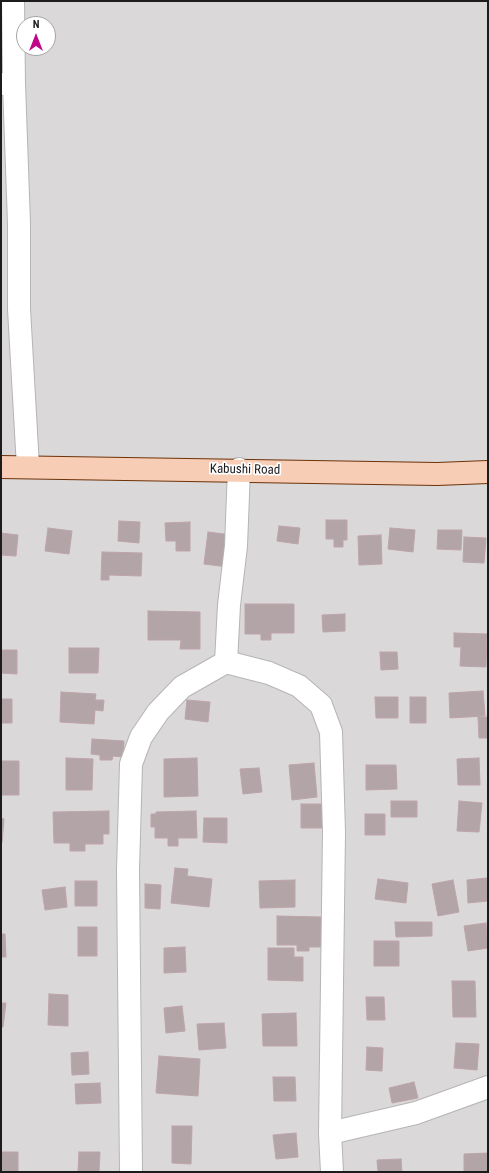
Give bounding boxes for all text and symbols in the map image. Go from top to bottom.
north arrow [16,16,56,56]
text: N [33,18,39,31]
street label: Kabushi Road [210,462,280,478]

